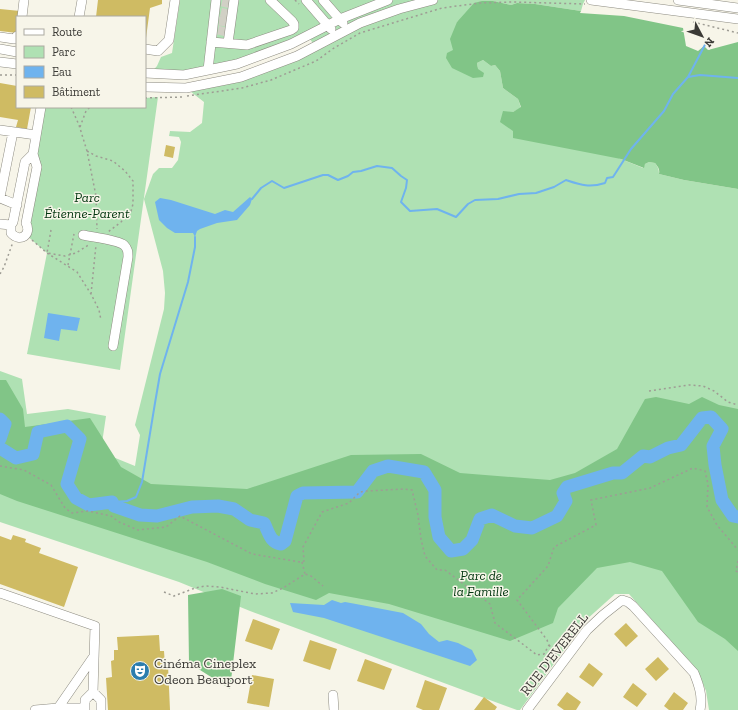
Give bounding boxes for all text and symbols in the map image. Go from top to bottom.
legend [16,16,146,108]
north arrow [682,16,722,56]
text: Route [52,25,83,39]
text: N [701,35,717,50]
text: Parc [52,45,76,59]
text: Eau [52,65,72,79]
text: Bâtiment [52,85,101,99]
park label: Parc Étienne-Parent [44,189,130,222]
park label: Parc de la Famille [453,567,509,600]
street label: RUE D'EVERELL [517,609,592,699]
place label: Cinéma Cineplex Odeon Beauport [154,655,256,688]
theatre icon: Cinéma Cineplex Odeon Beauport [129,660,151,682]

